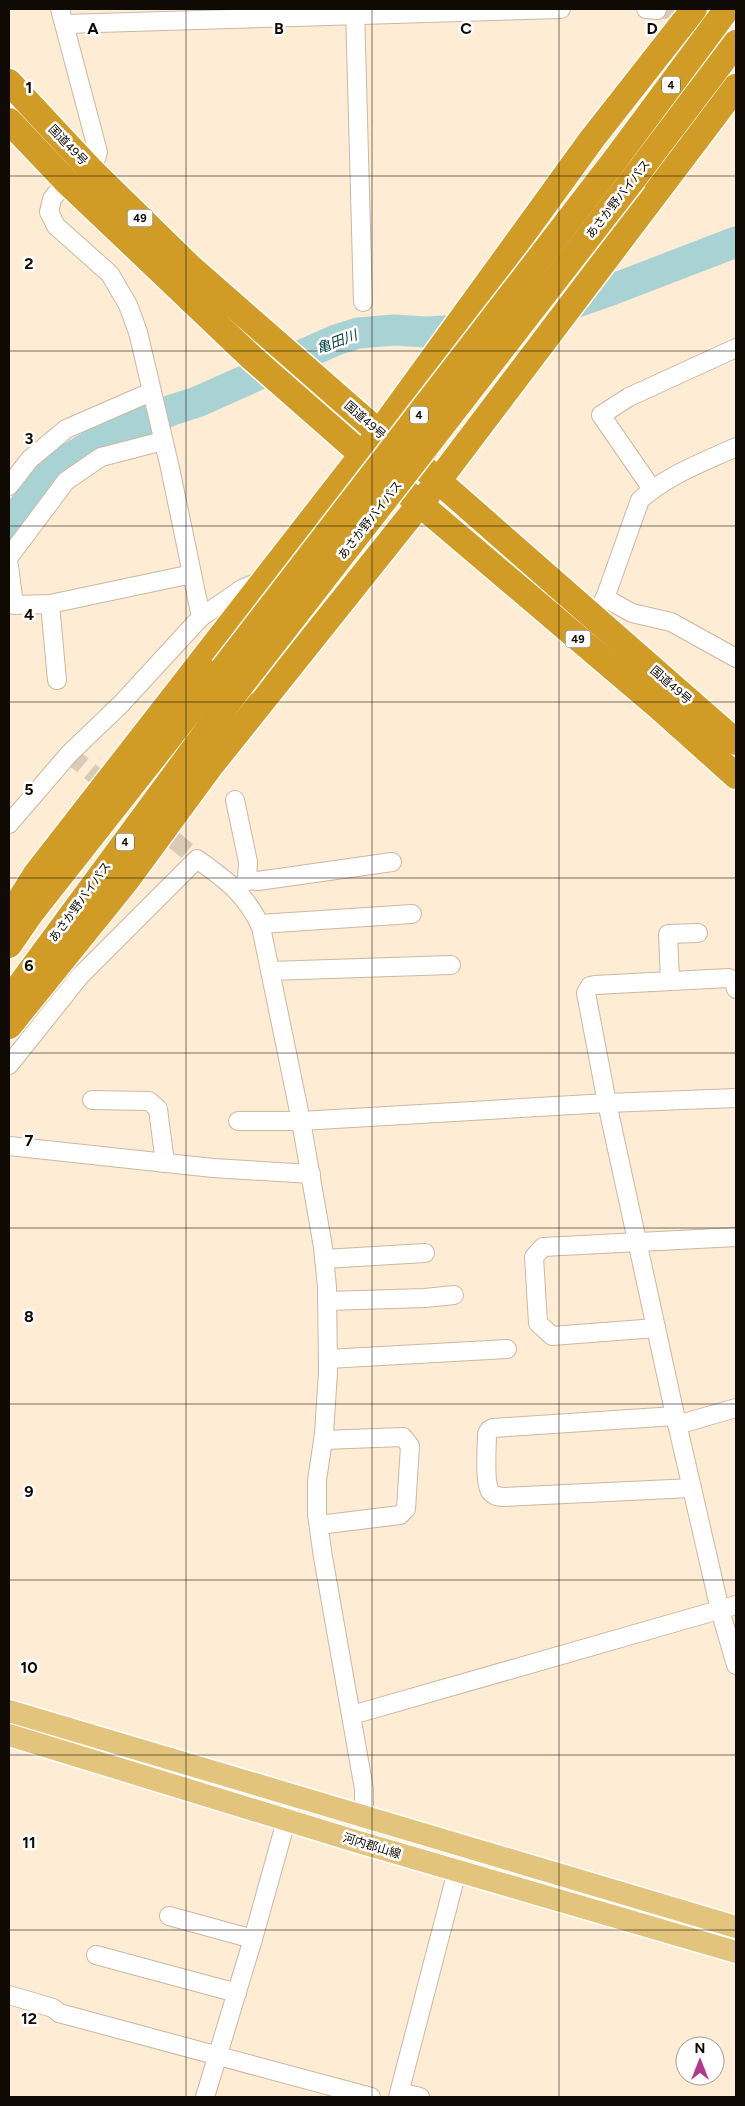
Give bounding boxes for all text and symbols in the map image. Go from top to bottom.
text: A [87,19,99,38]
text: B [274,19,284,38]
text: C [460,19,472,38]
text: D [646,19,658,38]
road number: 4 [662,76,680,94]
text: 1 [26,78,32,97]
street label: 国道49号 [46,122,90,168]
street label: あさか野バイパス [583,157,653,241]
road number: 49 [128,210,152,227]
text: 2 [24,254,34,273]
water label: 亀田川 [314,326,362,357]
street label: 国道49号 [341,398,389,442]
road number: 4 [410,406,428,424]
text: 3 [25,429,34,448]
street label: あさか野バイパス [335,478,405,562]
text: 4 [24,605,34,624]
road number: 49 [566,630,590,648]
street label: 国道49号 [647,663,695,707]
text: 5 [24,780,34,799]
road number: 4 [116,834,134,850]
street label: あさか野バイパス [46,859,114,945]
text: 6 [24,956,34,975]
text: 7 [25,1131,34,1150]
text: 8 [24,1307,34,1326]
text: 9 [24,1482,34,1501]
text: 10 [20,1658,38,1677]
street label: 河内郡山線 [341,1831,403,1861]
text: 11 [22,1833,36,1852]
text: 12 [21,2009,37,2028]
north arrow [675,2036,725,2086]
text: N [695,2040,705,2057]

